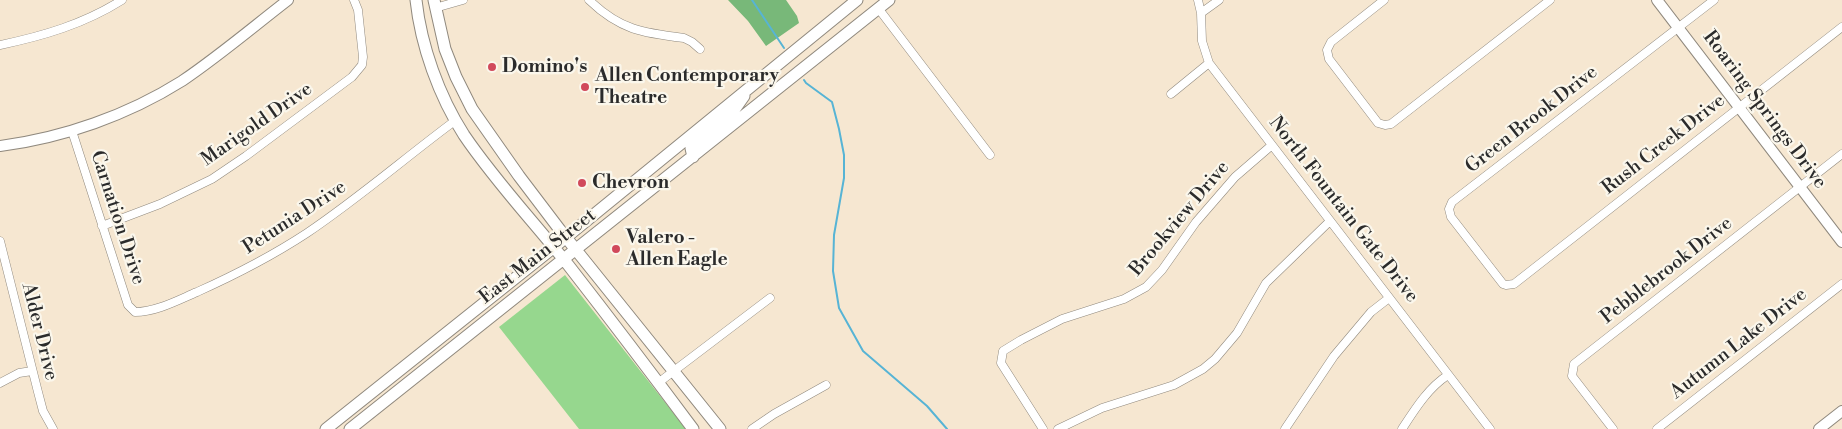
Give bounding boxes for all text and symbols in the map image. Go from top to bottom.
street label: Roaring Springs Drive [1697,27,1831,193]
place label: Domino's [502,56,587,78]
marker: Domino's [486,61,498,73]
street label: Green Brook Drive [1461,61,1603,179]
place label: Allen Contemporary Theatre [595,65,779,109]
street label: Marigold Drive [197,78,317,172]
marker: Allen Contemporary Theatre [579,81,591,93]
street label: Rush Creek Drive [1598,90,1730,200]
street label: North Fountain Gate Drive [1263,112,1423,308]
street label: Carnation Drive [85,148,149,288]
street label: Brookview Drive [1125,157,1235,281]
place label: Chevron [592,172,669,194]
street label: Petunia Drive [239,176,351,260]
marker: Chevron [576,177,588,189]
street label: East Main Street [475,204,601,310]
street label: Pebblebrook Drive [1597,213,1737,329]
place label: Valero - Allen Eagle [626,227,728,271]
marker: Valero - Allen Eagle [610,243,622,255]
street label: Alder Drive [16,281,62,383]
street label: Autumn Lake Drive [1666,284,1812,404]

